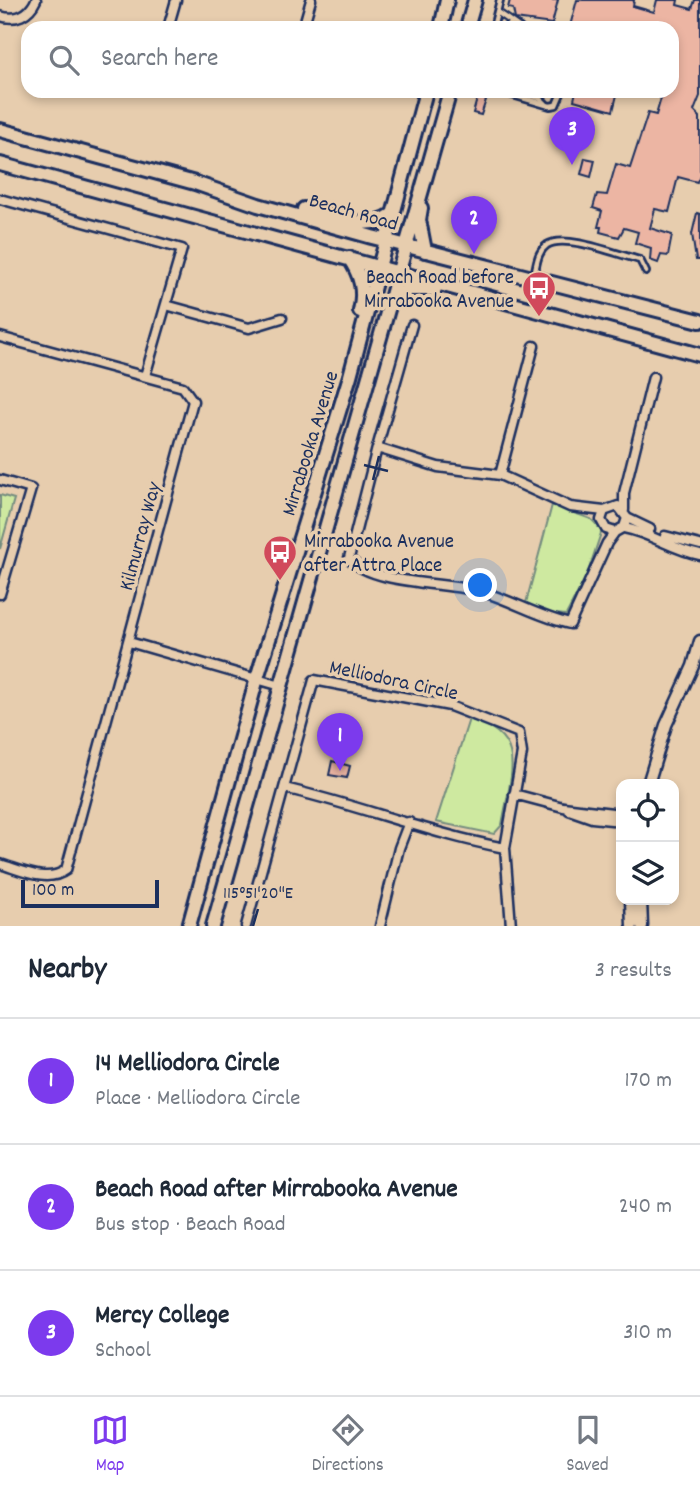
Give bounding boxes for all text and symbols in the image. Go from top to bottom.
search box [21,21,679,98]
icon: search [45,41,83,79]
text: Search here [101,41,219,78]
pin: 3 [549,107,595,165]
street label: Beach Road [305,187,401,241]
pin: 2 [451,196,497,254]
place label: Beach Road before Mirrabooka Avenue [364,264,514,318]
bus stop icon: Beach Road before Mirrabooka Avenue [520,269,558,318]
street label: Mirrabooka Avenue [276,368,348,520]
street label: Kilmurray Way [113,479,171,594]
place label: Mirrabooka Avenue after Attra Place [304,528,454,582]
bus stop icon: Mirrabooka Avenue after Attra Place [261,533,299,582]
your location [463,568,497,602]
street label: Melliodora Circle [326,654,461,710]
pin: 1 [317,713,363,771]
map controls [616,779,679,905]
button: locate [616,779,679,842]
button: layers [616,842,679,905]
scale bar [21,877,159,909]
text: 100 m [32,878,74,905]
text: 115°51'20"E [223,882,293,907]
text: Nearby [28,950,106,993]
text: 3 results [595,955,672,988]
text: 14 Melliodora Circle [95,1046,280,1083]
text: 1 [48,1065,54,1098]
text: 170 m [625,1065,672,1098]
text: Place · Melliodora Circle [95,1083,300,1116]
text: Beach Road after Mirrabooka Avenue [95,1172,458,1209]
text: 2 [46,1191,56,1224]
text: 240 m [619,1191,672,1224]
text: Bus stop · Beach Road [95,1209,285,1242]
text: Mercy College [95,1298,229,1335]
text: 3 [46,1317,56,1350]
text: 310 m [623,1317,672,1350]
text: School [95,1335,151,1368]
tab: Map [91,1411,129,1480]
tab: Directions [312,1411,384,1480]
tab: Saved [566,1411,609,1480]

